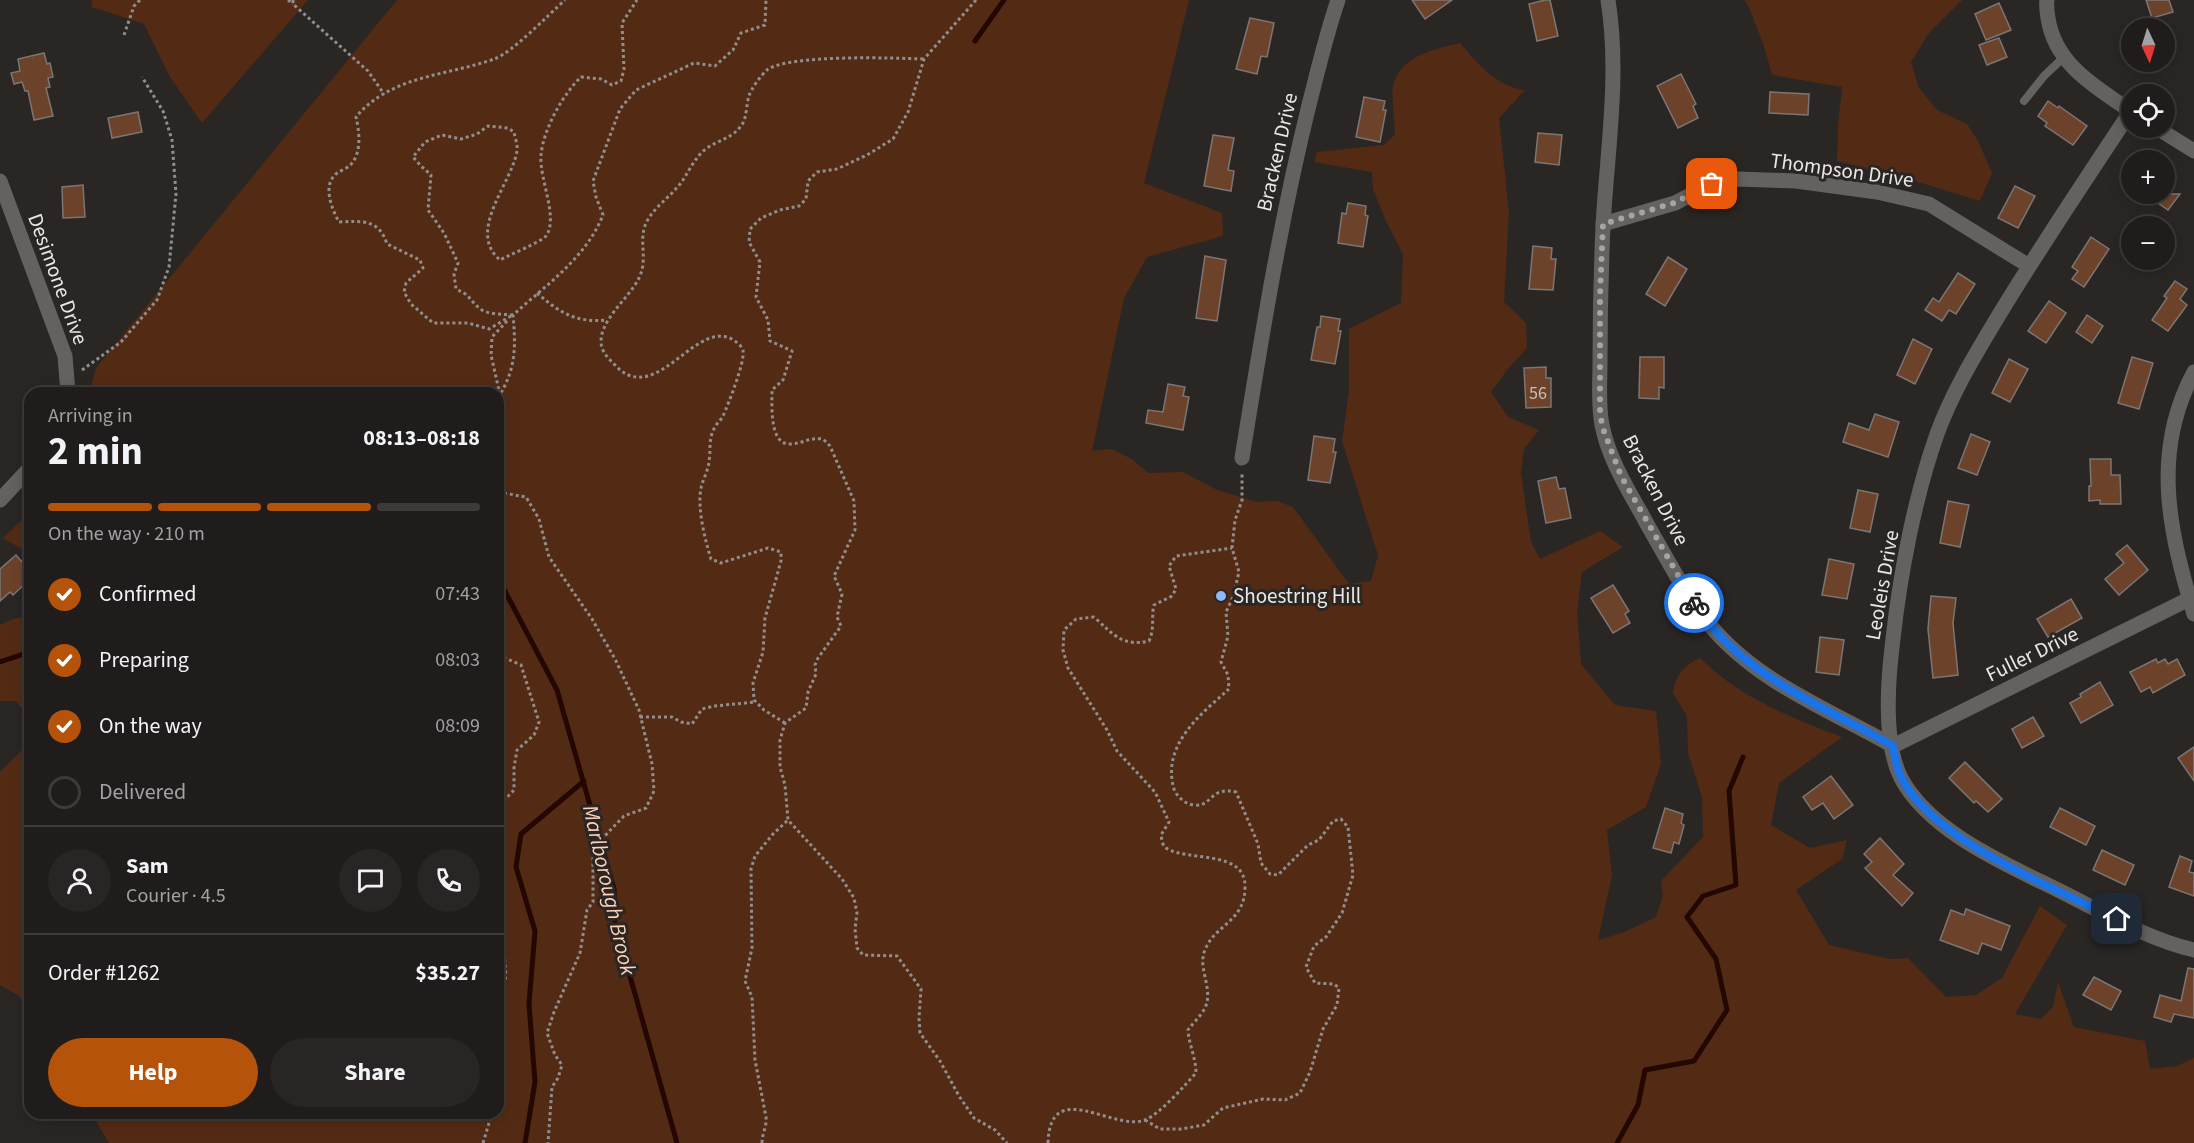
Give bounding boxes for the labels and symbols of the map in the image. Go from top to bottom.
north arrow [2121,18,2175,72]
street label: Bracken Drive [1249,90,1305,214]
street label: Thompson Drive [1768,145,1916,195]
pin [1686,158,1737,209]
street label: Desimone Drive [20,209,96,349]
house number: 56 [1529,381,1547,406]
street label: Bracken Drive [1615,429,1697,551]
street label: Leoleis Drive [1858,528,1906,642]
courier [1664,573,1724,633]
place label: Shoestring Hill [1233,581,1361,611]
marker: Shoestring Hill [1214,589,1228,603]
street label: Fuller Drive [1981,619,2083,689]
water label: Marlborough Brook [574,802,644,979]
pin [2091,893,2142,944]

